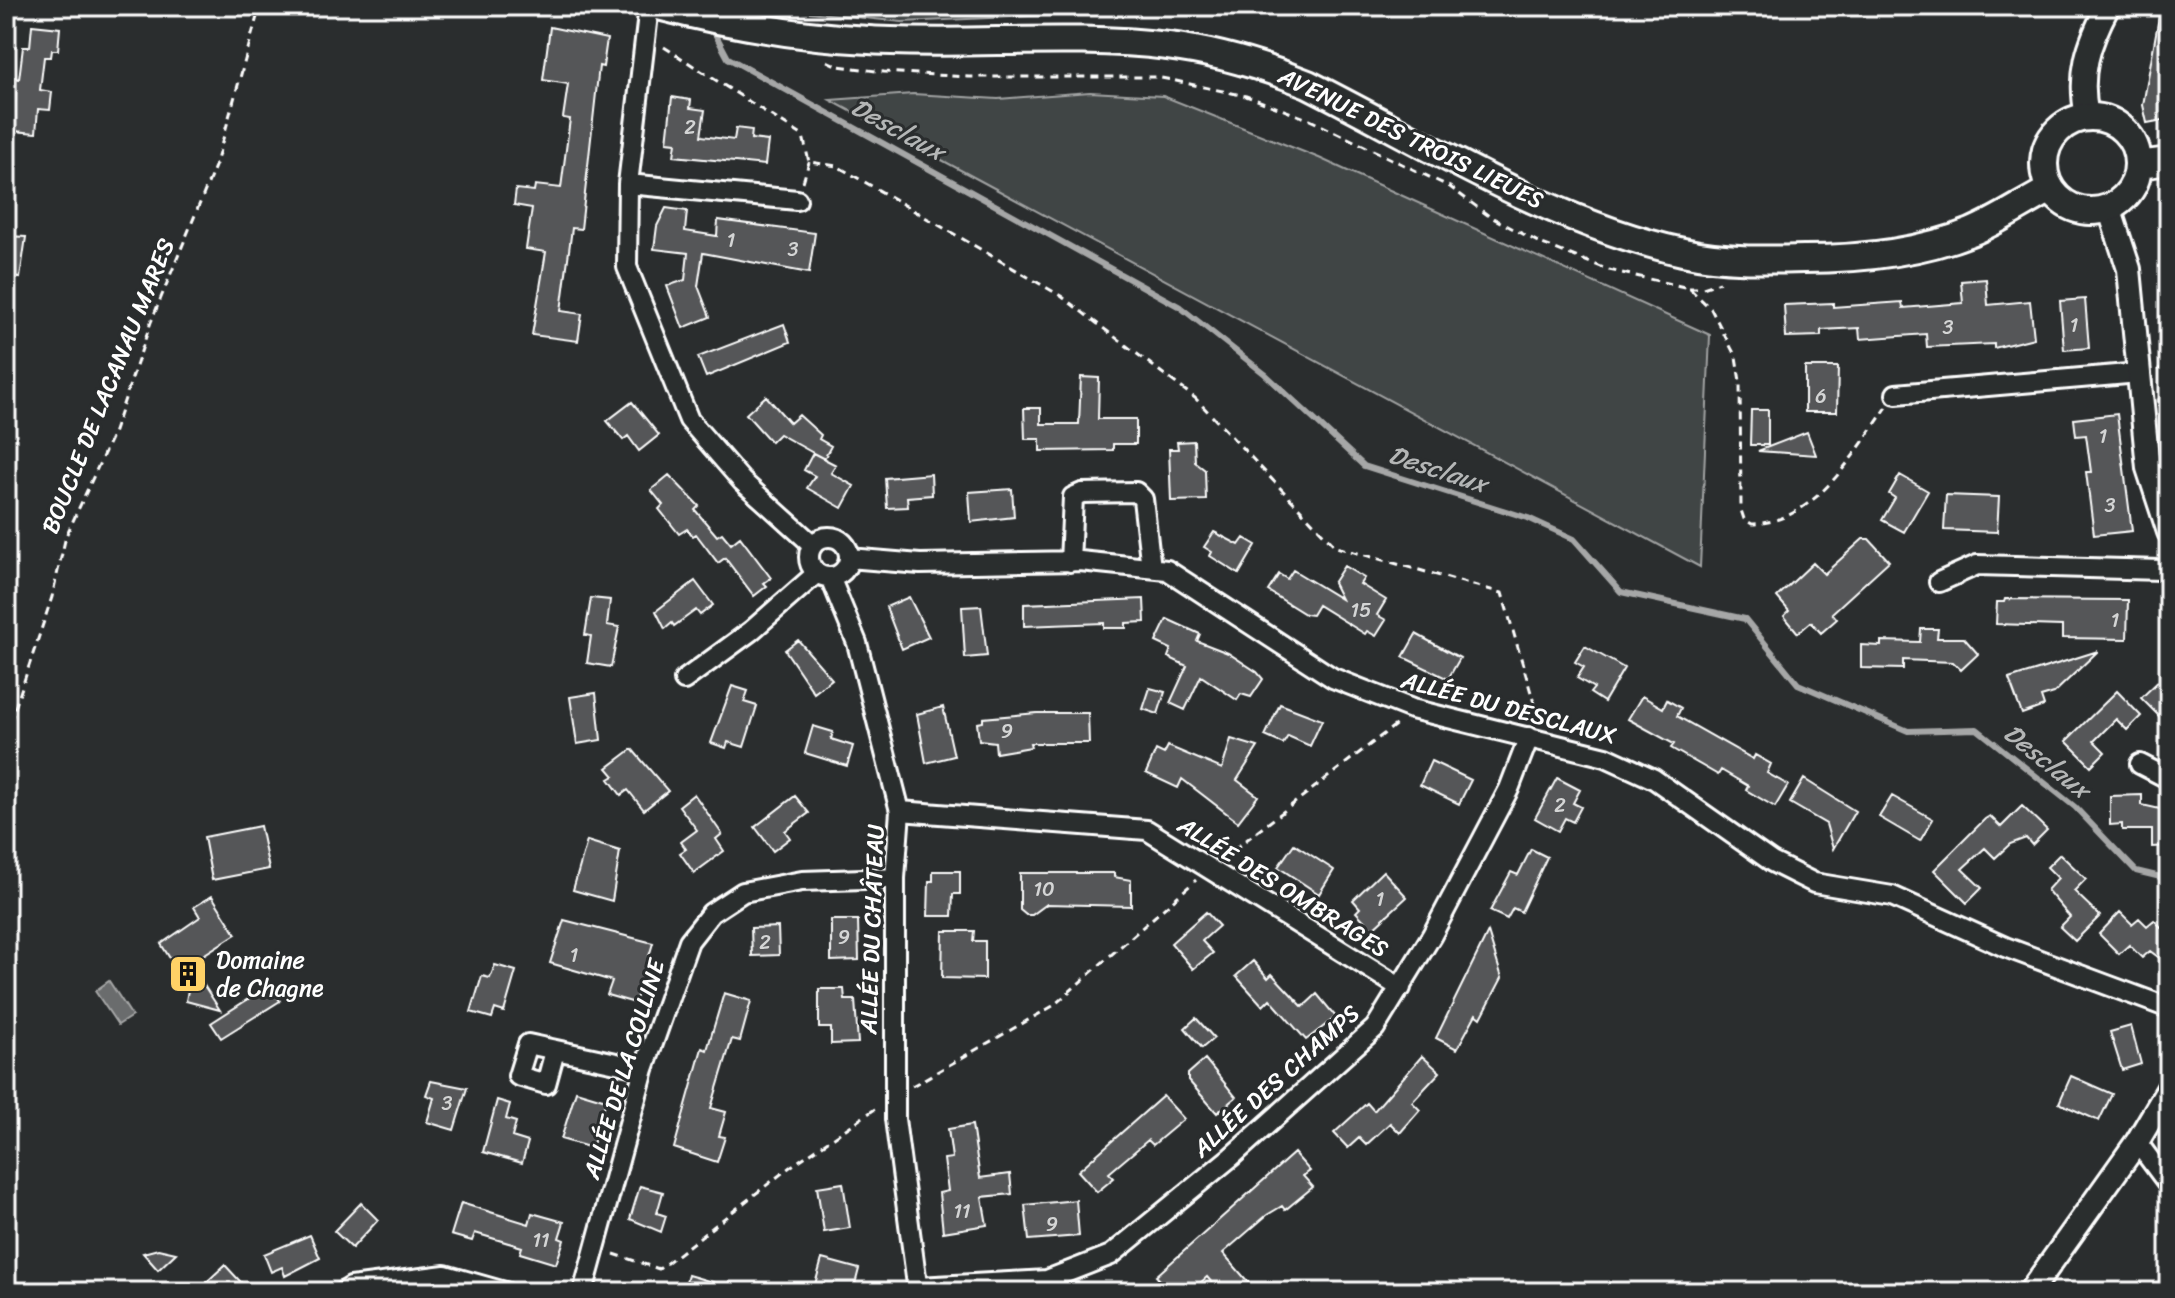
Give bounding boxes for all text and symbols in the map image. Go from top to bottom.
street label: AVENUE DES TROIS LIEUES [1270,55,1551,221]
water label: Desclaux [842,84,957,176]
house number: 2 [684,110,696,145]
house number: 1 [727,223,735,258]
street label: BOUCLE DE LACANAU MARES [29,232,187,540]
house number: 3 [788,232,799,267]
house number: 1 [2070,308,2078,343]
house number: 3 [1943,310,1954,345]
house number: 6 [1815,379,1827,414]
house number: 1 [2099,419,2107,454]
water label: Desclaux [1383,431,1497,508]
house number: 3 [2105,488,2116,523]
house number: 15 [1351,593,1371,628]
house number: 1 [2111,603,2119,638]
street label: ALLÉE DU DESCLAUX [1396,659,1622,757]
water label: Desclaux [1993,711,2104,813]
house number: 9 [1001,714,1013,749]
house number: 2 [1554,788,1566,823]
street label: ALLÉE DES OMBRAGES [1168,804,1397,969]
street label: ALLÉE DU CHÂTEAU [847,823,897,1036]
house number: 10 [1033,872,1055,907]
house number: 1 [1376,882,1384,917]
house number: 9 [838,920,850,955]
house number: 2 [759,925,771,960]
house number: 1 [570,938,578,973]
place label: Domaine de Chagne [216,939,324,1009]
street label: ALLÉE DE LA COLLINE [570,952,678,1185]
building icon: Domaine de Chagne [167,953,209,995]
street label: ALLÉE DES CHAMPS [1182,994,1370,1169]
house number: 3 [442,1086,453,1121]
house number: 11 [953,1194,971,1229]
house number: 9 [1046,1207,1058,1242]
house number: 11 [532,1223,550,1258]

